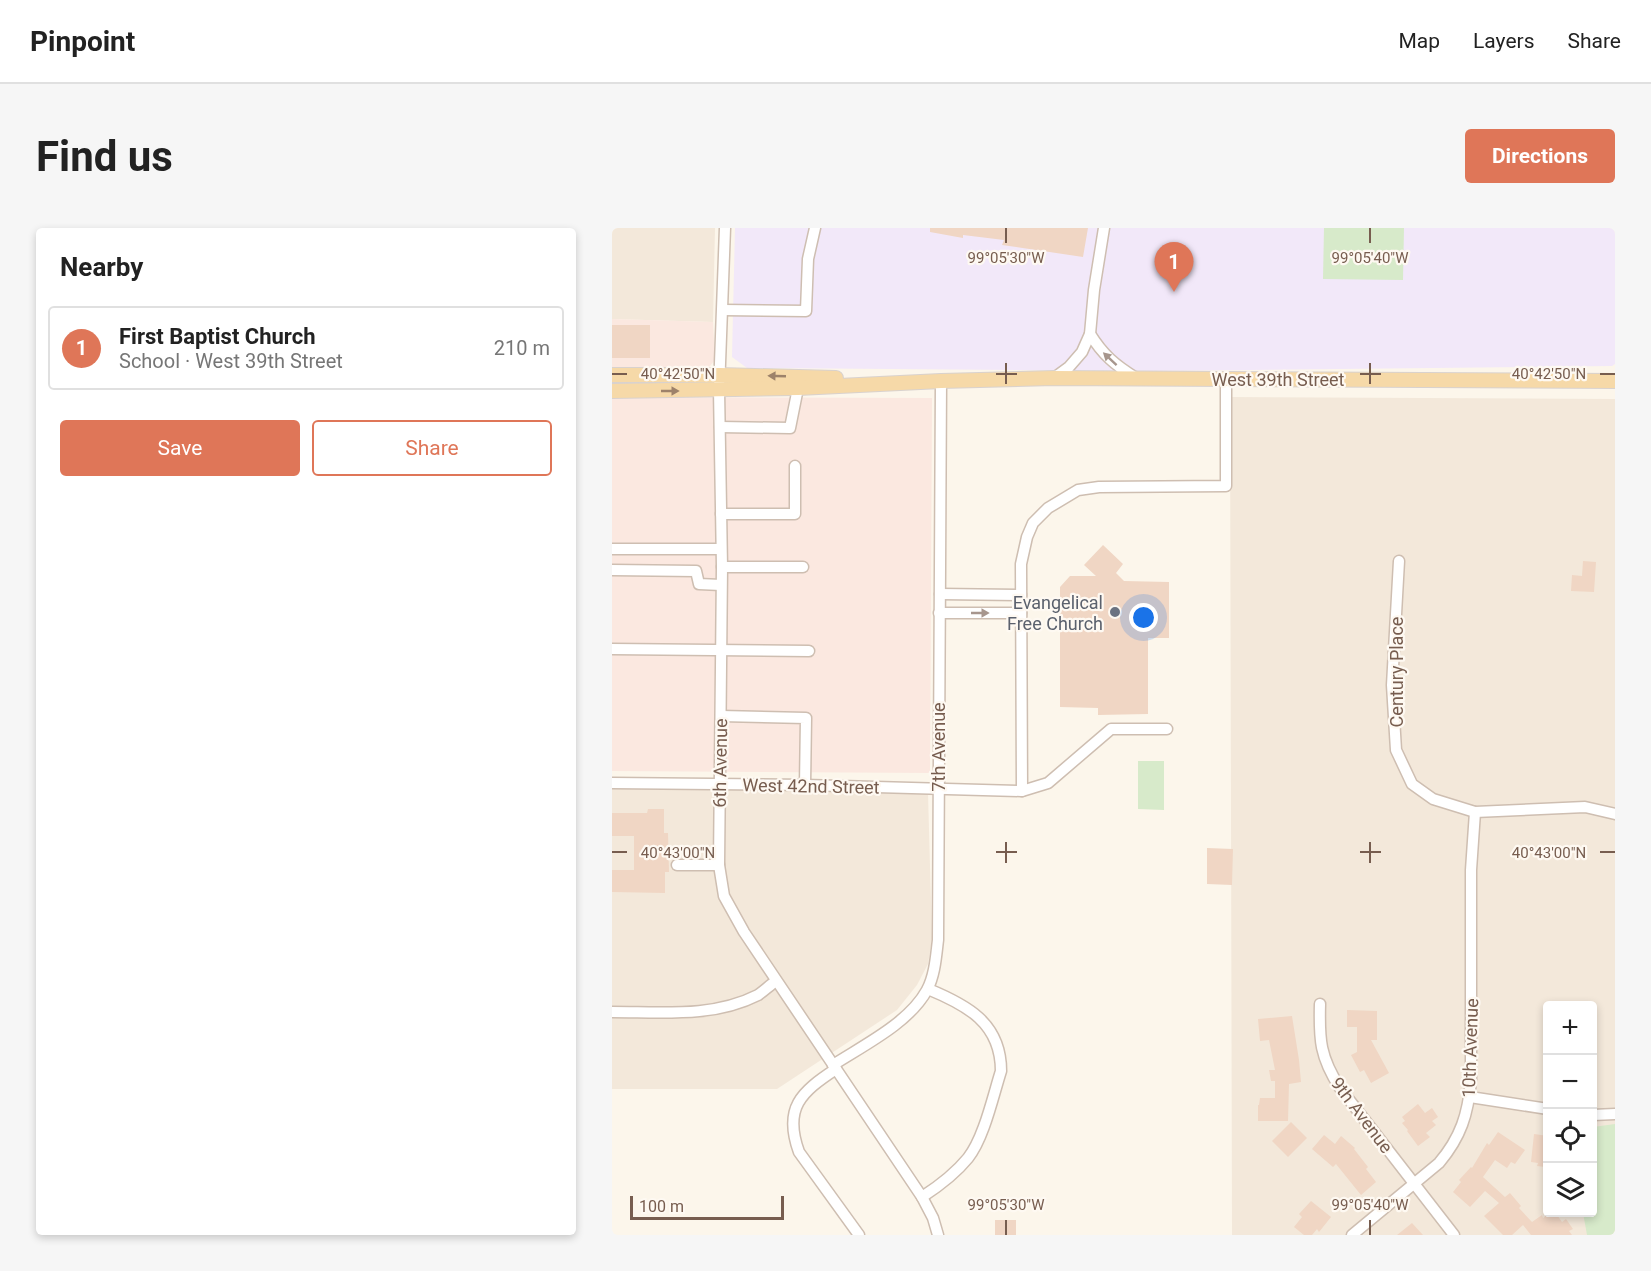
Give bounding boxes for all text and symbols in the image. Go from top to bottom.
text: Pinpoint [30,25,135,58]
text: Map [1398,29,1440,53]
text: Layers [1473,29,1534,53]
text: Share [1567,29,1621,53]
button: Directions [1465,129,1615,183]
text: Find us [36,132,173,181]
pin: 1 [1154,242,1194,292]
text: 99°05'30"W [968,249,1044,267]
text: 99°05'40"W [1332,249,1408,267]
text: Nearby [60,252,143,282]
text: First Baptist Church [119,324,316,349]
text: 1 [76,336,87,360]
text: 210 m [494,336,550,360]
text: School · West 39th Street [119,349,343,373]
one-way arrow [1102,352,1117,366]
text: 40°42'50"N [641,365,715,383]
text: 40°42'50"N [1512,365,1586,383]
street label: West 39th Street [1212,369,1345,390]
one-way arrow [768,372,787,381]
one-way arrow [661,386,680,396]
button: Save [60,420,300,476]
button: Share [312,420,552,476]
place label: Evangelical Free Church [1007,592,1103,634]
your location [1129,603,1158,632]
marker: Evangelical Free Church [1108,605,1122,619]
one-way arrow [971,608,990,618]
street label: Century Place [1386,617,1407,727]
street label: 7th Avenue [928,702,949,792]
street label: 6th Avenue [709,718,731,808]
street label: West 42nd Street [742,774,880,798]
text: 40°43'00"N [641,844,715,862]
text: 40°43'00"N [1512,844,1586,862]
street label: 10th Avenue [1458,998,1482,1098]
map controls [1543,1001,1597,1217]
button: + [1543,1001,1597,1055]
button: − [1543,1055,1597,1109]
street label: 9th Avenue [1327,1073,1397,1157]
button: locate [1543,1109,1597,1163]
button: layers [1543,1163,1597,1217]
scale bar [630,1193,784,1220]
text: 99°05'30"W [968,1196,1044,1214]
text: 99°05'40"W [1332,1196,1408,1214]
text: 100 m [639,1197,684,1216]

